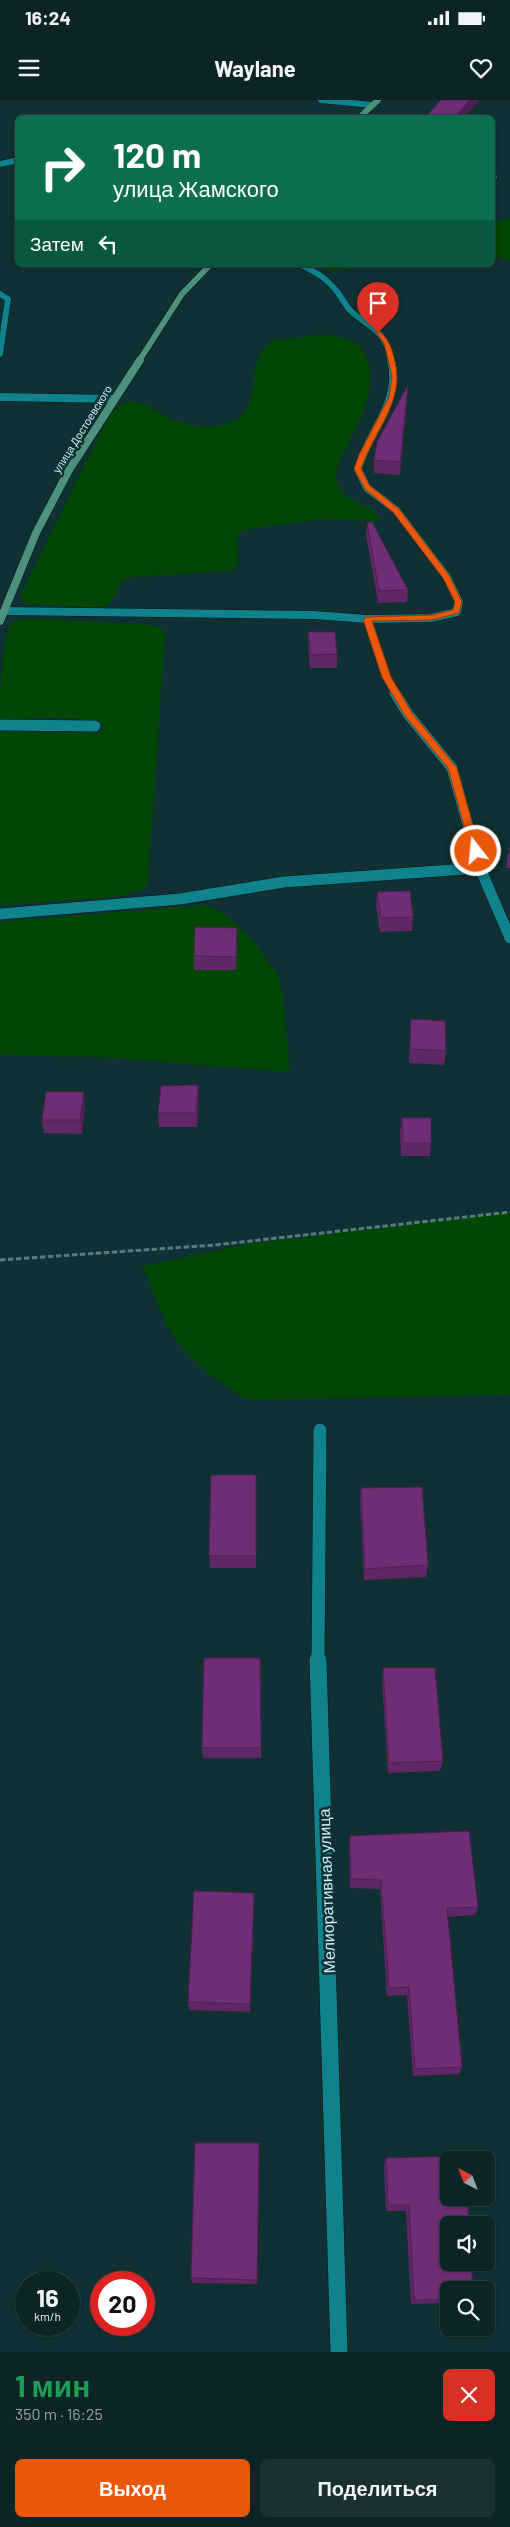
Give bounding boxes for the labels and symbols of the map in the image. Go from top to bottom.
pin [357,282,399,333]
street label: улица Достоевского [50,383,114,475]
position arrow [449,824,501,876]
street label: Мелиоративная улица [314,1808,338,1974]
north arrow [440,2151,495,2206]
speed limit sign: 20 [90,2271,155,2336]

